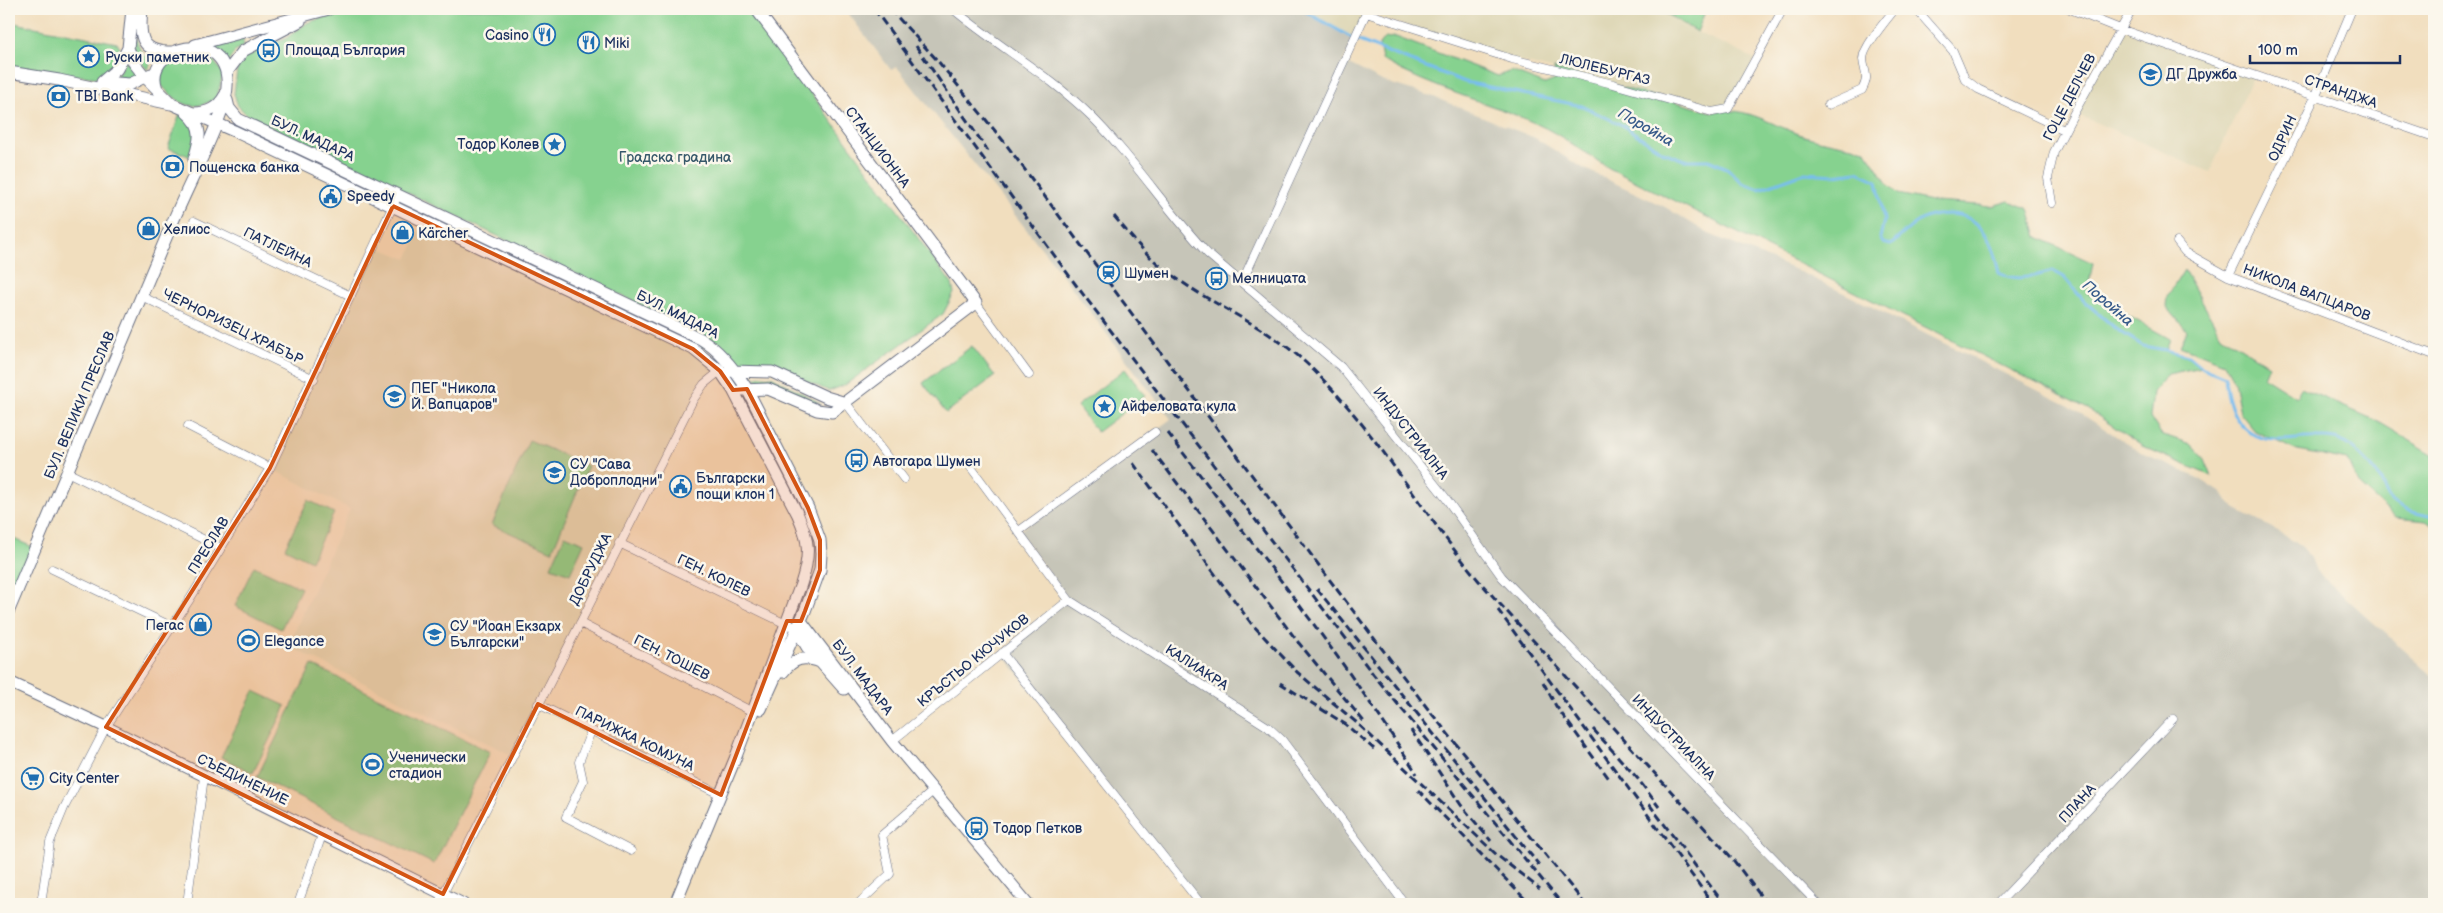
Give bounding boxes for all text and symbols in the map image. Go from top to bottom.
restaurant icon: Casino [533,23,557,47]
place label: Casino [485,27,529,44]
restaurant icon: Miki [576,31,600,55]
scale bar [2250,32,2400,64]
place label: Miki [604,35,630,52]
bus stop icon: Площад България [257,38,281,62]
text: 100 m [2258,41,2298,60]
place label: Площад България [285,42,405,59]
place icon: Руски паметник [77,45,101,69]
place label: Руски паметник [105,49,210,66]
street label: ЛЮЛЕБУРГАЗ [1557,50,1652,89]
street label: ГОЦЕ ДЕЛЧЕВ [2039,51,2100,144]
school or university icon: ДГ Дружба [2138,62,2162,86]
place label: ДГ Дружба [2166,66,2238,83]
street label: СТРАНДЖА [2302,71,2380,112]
bank icon: TBI Bank [47,84,71,108]
place label: TBI Bank [75,88,134,105]
street label: СТАНЦИОННА [842,104,914,191]
water label: Поройна [1614,104,1677,151]
street label: БУЛ. МАДАРА [268,112,358,165]
street label: ОДРИН [2264,112,2301,164]
place icon: Тодор Колев [543,132,567,156]
place label: Тодор Колев [457,136,540,153]
park label: Градска градина [619,149,732,166]
bank icon: Пощенска банка [161,155,185,179]
place label: Пощенска банка [189,159,300,176]
public building icon: Speedy [319,184,343,208]
place label: Speedy [347,188,395,205]
shop icon: Хелиос [136,217,160,241]
place label: Хелиос [164,221,210,238]
shop icon: Kärcher [390,221,414,245]
street label: ПАТЛЕЙНА [241,224,315,272]
place label: Kärcher [418,225,469,242]
street label: НИКОЛА ВАПЦАРОВ [2241,260,2373,325]
station icon: Шумен [1096,261,1120,285]
place label: Шумен [1124,265,1169,282]
bus stop icon: Мелницата [1204,266,1228,290]
place label: Мелницата [1232,270,1307,287]
water label: Поройна [2078,276,2137,331]
street label: ЧЕРНОРИЗЕЦ ХРАБЪР [160,285,306,368]
street label: БУЛ. МАДАРА [634,286,722,343]
street label: БУЛ. ВЕЛИКИ ПРЕСЛАВ [41,329,118,482]
place label: ПЕГ "Никола Й. Вапцаров" [411,380,497,413]
school or university icon: ПЕГ "Никола Й. Вапцаров" [383,384,407,408]
street label: ИНДУСТРИАЛНА [1369,384,1452,483]
place icon: Айфеловата кула [1093,394,1117,418]
place label: Айфеловата кула [1120,398,1237,415]
bus stop icon: Автогара Шумен [845,449,869,473]
place label: Автогара Шумен [872,453,981,470]
place label: СУ "Сава Доброплодни" [570,456,663,489]
school or university icon: СУ "Сава Доброплодни" [542,460,566,484]
place label: Български пощи клон 1 [696,470,774,503]
public building icon: Български пощи клон 1 [668,474,692,498]
street label: ПРЕСЛАВ [184,513,233,577]
street label: ДОБРУДЖА [566,530,615,608]
street label: ГЕН. КОЛЕВ [674,550,753,600]
street label: КРЪСТЬО КЮЧУКОВ [914,610,1033,711]
shop icon: Пегас [188,613,212,637]
place label: Пегас [145,617,184,634]
place label: СУ "Йоан Екзарх Български" [450,618,562,651]
school or university icon: СУ "Йоан Екзарх Български" [422,622,446,646]
sports icon: Elegance [236,629,260,653]
street label: ГЕН. ТОШЕВ [631,631,713,684]
place label: Elegance [264,633,324,650]
street label: БУЛ. МАДАРА [829,636,897,719]
street label: КАЛИАКРА [1162,641,1232,694]
street label: ИНДУСТРИАЛНА [1628,691,1719,784]
street label: ПАРИЖКА КОМУНА [572,702,698,775]
place label: Ученически стадион [389,749,466,782]
street label: СЪЕДИНЕНИЕ [194,750,291,809]
sports icon: Ученически стадион [361,753,385,777]
supermarket icon: City Center [21,766,45,790]
place label: City Center [49,770,120,787]
street label: ПЛАНА [2055,780,2100,826]
bus stop icon: Тодор Петков [965,816,989,840]
place label: Тодор Петков [993,820,1083,837]

